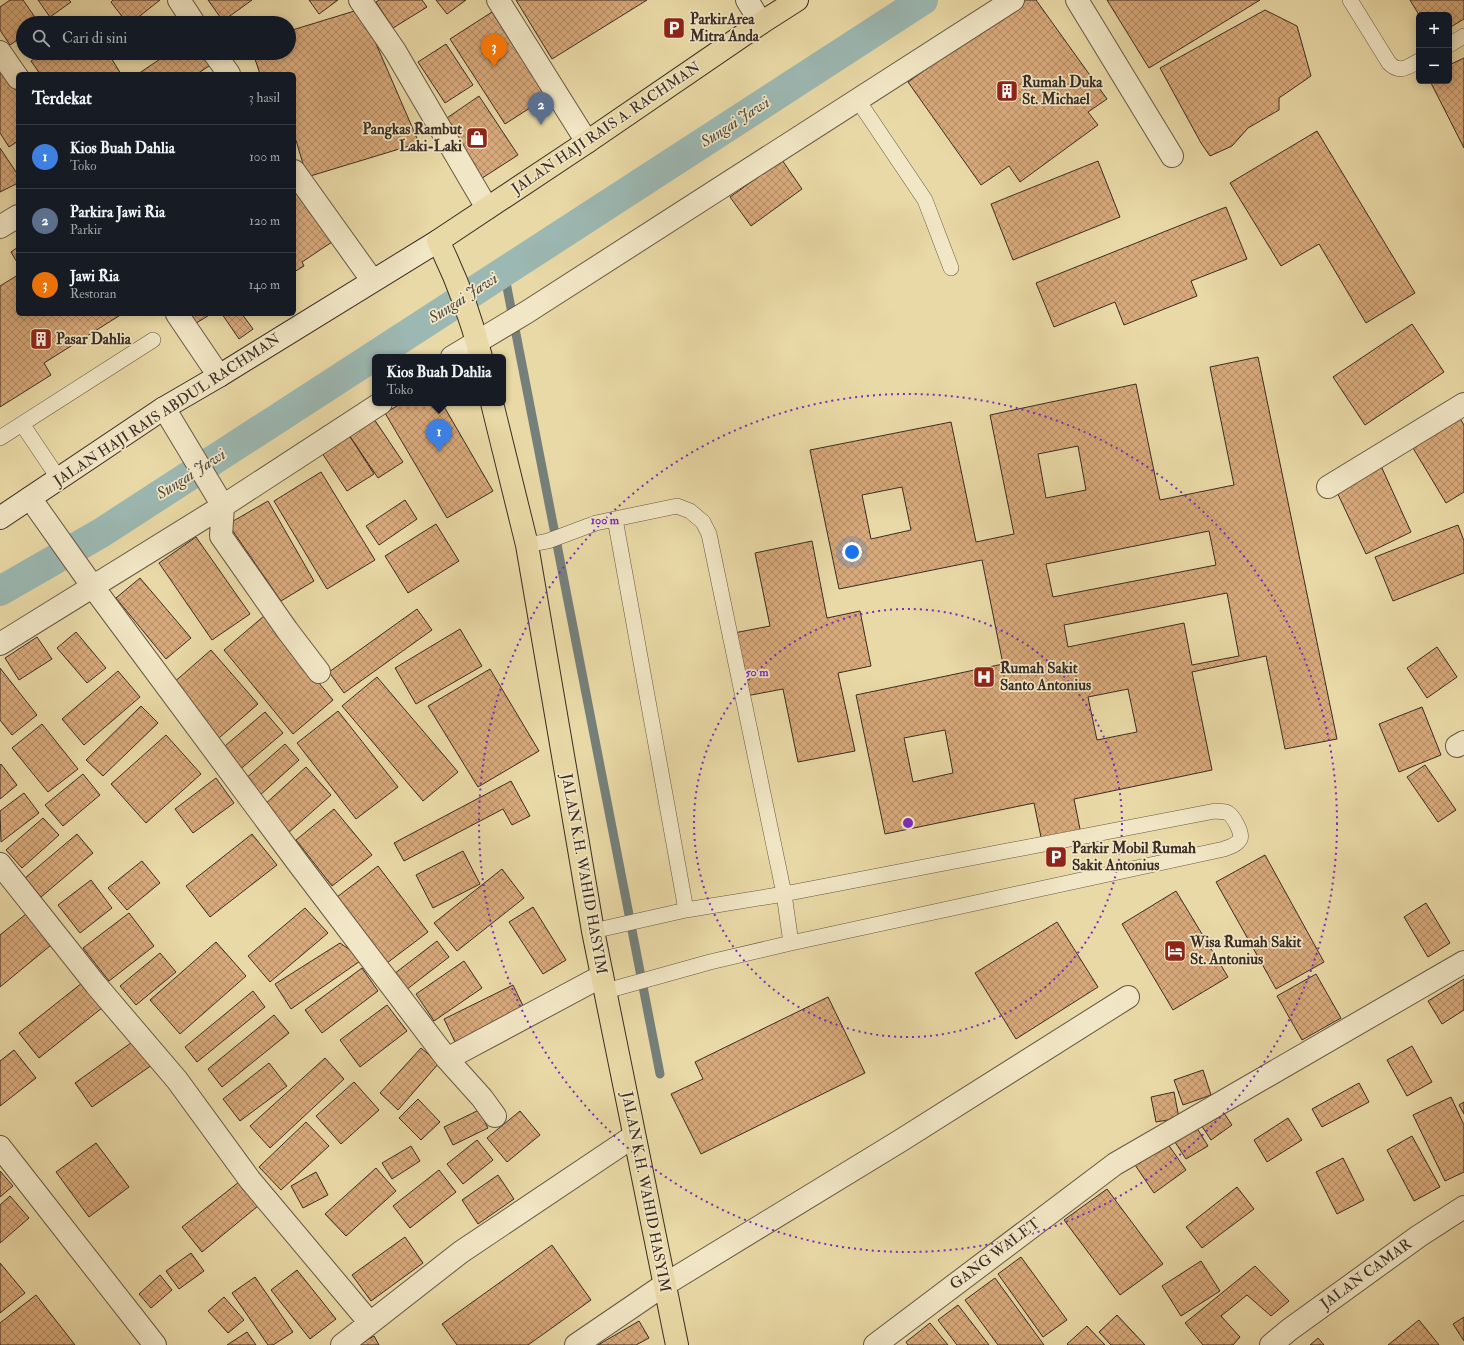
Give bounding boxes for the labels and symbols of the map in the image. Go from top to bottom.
place label: ParkirArea Mitra Anda [689,10,760,46]
parking icon: ParkirArea Mitra Anda [661,15,687,41]
pin: 3 [481,34,507,67]
street label: JALAN HAJI RAIS A. RACHMAN [507,57,705,200]
place label: Rumah Duka St. Michael [1022,73,1103,109]
building icon: Rumah Duka St. Michael [994,78,1020,104]
pin: 2 [528,92,554,125]
water label: Sungai Jawi [696,92,774,152]
place label: Pangkas Rambut Laki-Laki [362,120,462,156]
shop icon: Pangkas Rambut Laki-Laki [464,125,490,151]
water label: Sungai Jawi [424,268,502,328]
building icon: Pasar Dahlia [28,326,54,352]
street label: JALAN HAJI RAIS ABDUL RACHMAN [49,329,285,492]
place label: Pasar Dahlia [56,330,132,349]
pin: 1 [426,419,452,452]
water label: Sungai Jawi [152,444,230,504]
text: 100 m [591,513,620,528]
your location [842,542,862,562]
place label: Rumah Sakit Santo Antonius [1000,659,1091,695]
hospital icon: Rumah Sakit Santo Antonius [971,664,997,690]
text: 50 m [745,665,769,680]
street label: JALAN K.H. WAHID HASYIM [556,771,611,976]
centre of rings [901,816,915,830]
place label: Parkir Mobil Rumah Sakit Antonius [1072,839,1196,875]
parking icon: Parkir Mobil Rumah Sakit Antonius [1043,844,1069,870]
place label: Wisa Rumah Sakit St. Antonius [1189,933,1301,969]
hotel icon: Wisa Rumah Sakit St. Antonius [1162,938,1188,964]
street label: JALAN K.H. WAHID HASYIM [616,1089,675,1294]
street label: GANG WALET [946,1214,1044,1294]
street label: JALAN CAMAR [1316,1234,1417,1315]

